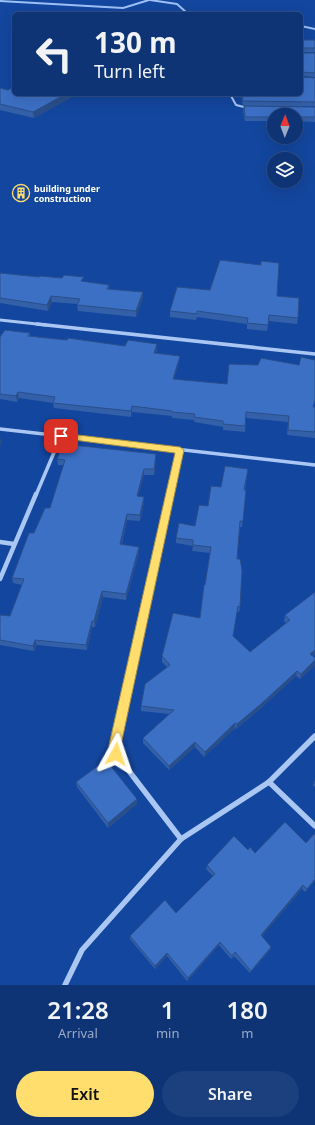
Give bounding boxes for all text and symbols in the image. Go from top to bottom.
text: 130 m [94,23,177,61]
icon: left [28,28,80,80]
text: Turn left [94,59,165,83]
north arrow [267,108,303,144]
map controls [267,108,303,188]
button: layers [267,152,303,188]
place label: building under construction [34,182,100,205]
building icon: building under construction [11,183,31,203]
pin [44,419,78,453]
icon: arrive [50,425,72,447]
position arrow [95,733,137,775]
text: 21:28 [47,993,109,1026]
text: 1 [161,993,175,1026]
text: 180 [227,993,268,1026]
text: Arrival [58,1024,98,1042]
text: min [156,1024,179,1042]
text: m [241,1024,253,1042]
button: Exit [16,1071,154,1117]
button: Share [162,1071,299,1117]

